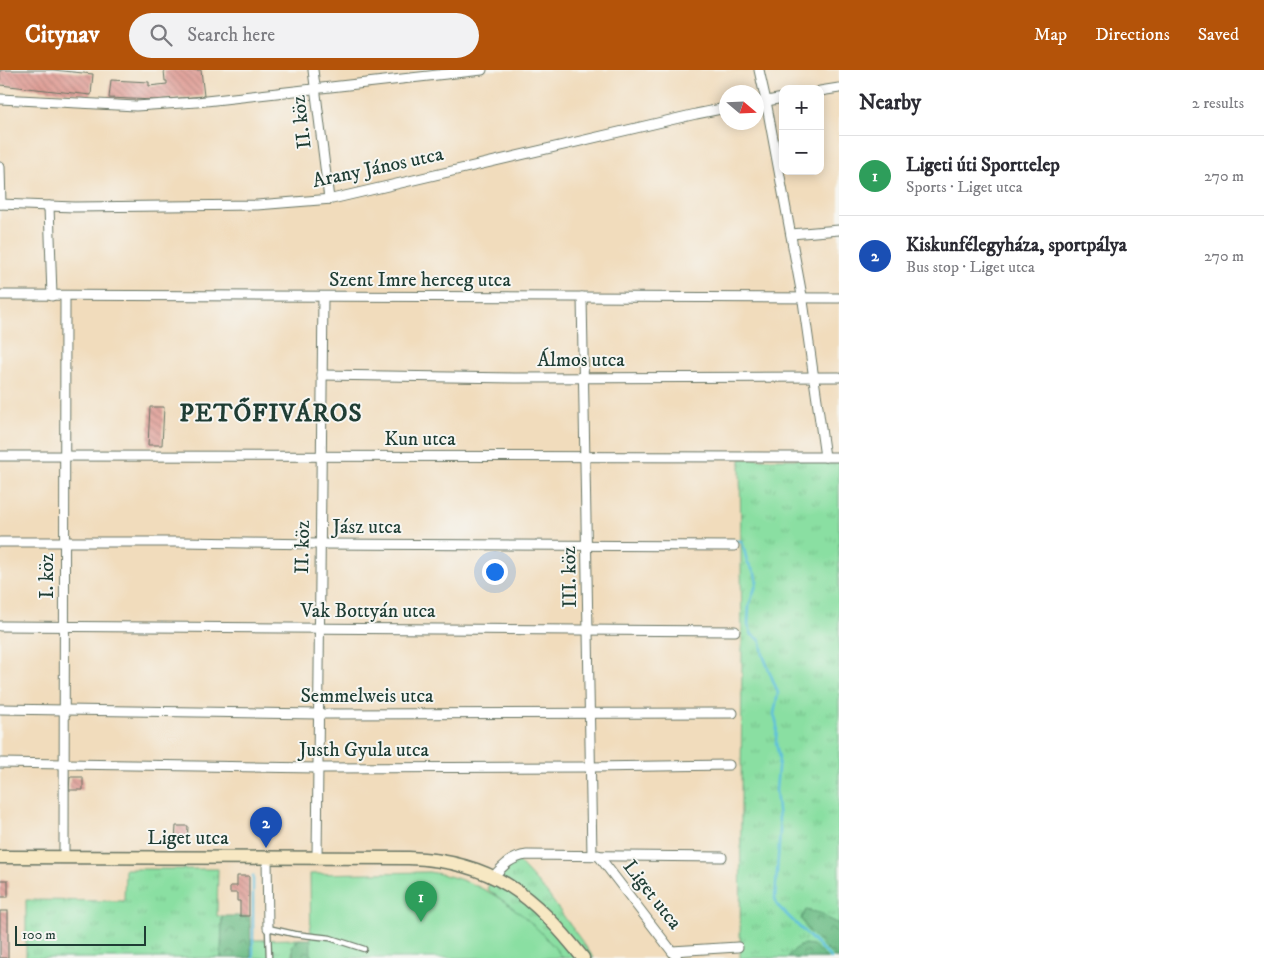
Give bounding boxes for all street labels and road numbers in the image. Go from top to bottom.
street label: II. köz [286,94,318,150]
street label: Arany János utca [310,142,446,194]
street label: Szent Imre herceg utca [329,268,511,293]
street label: Álmos utca [537,347,625,373]
street label: Kun utca [384,427,456,452]
street label: Jász utca [331,515,402,540]
street label: II. köz [290,520,316,574]
street label: III. köz [557,546,583,608]
street label: I. köz [35,553,60,599]
street label: Vak Bottyán utca [299,599,436,624]
street label: Semmelweis utca [300,684,434,709]
street label: Justh Gyula utca [297,738,430,763]
street label: Liget utca [147,826,229,851]
street label: Liget utca [617,855,687,935]

